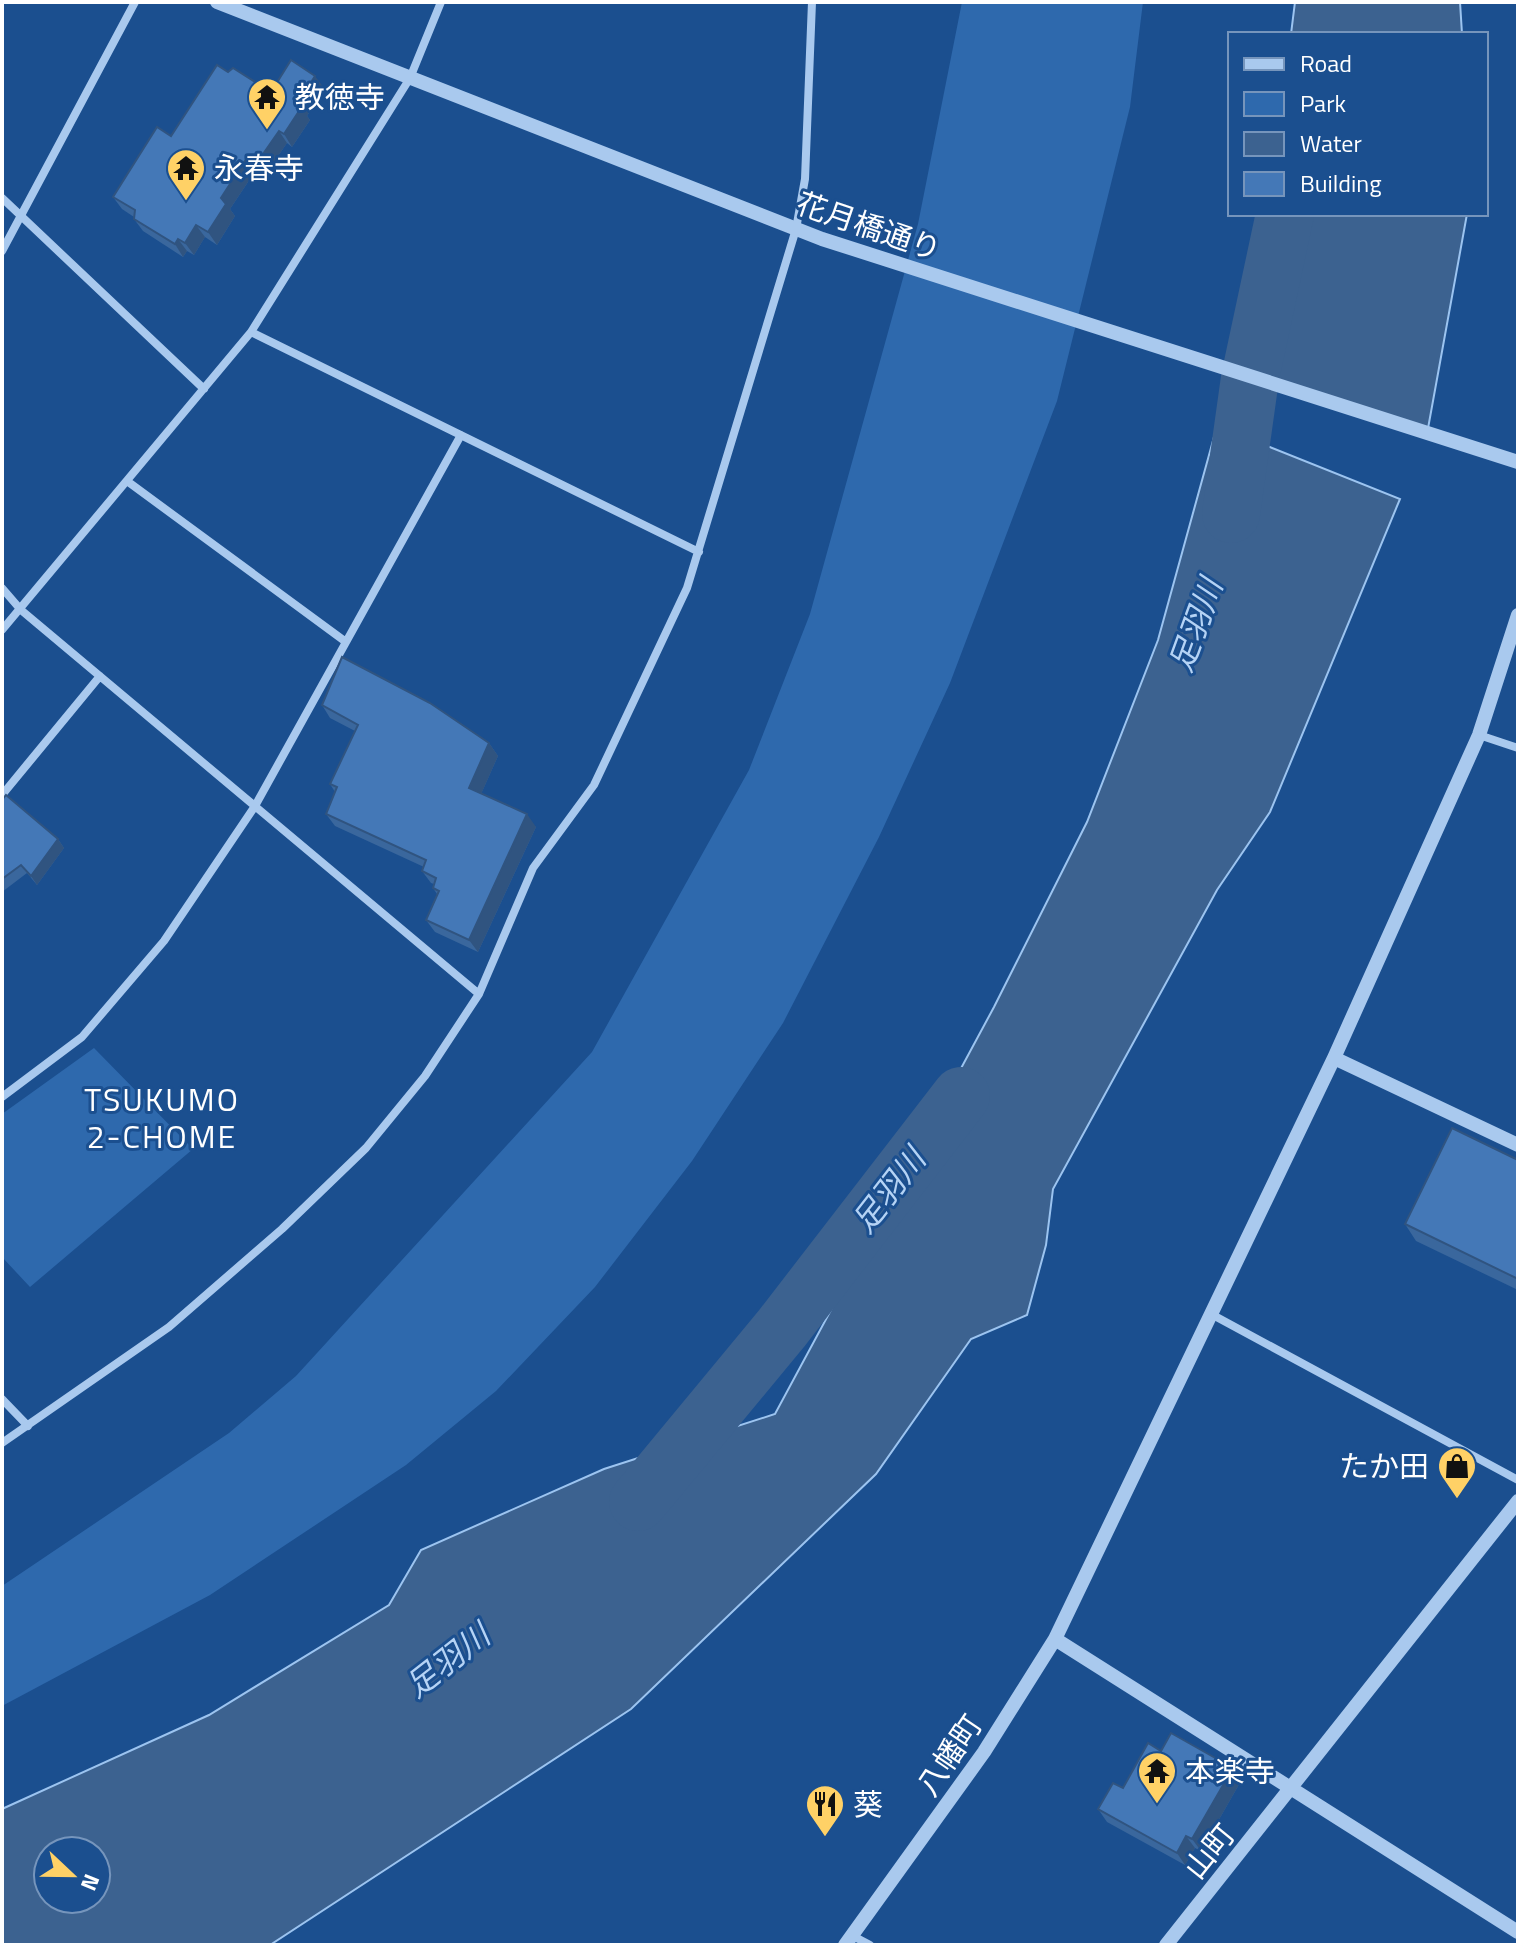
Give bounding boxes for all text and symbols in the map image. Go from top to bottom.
legend [1228,32,1488,216]
text: Road [1300,45,1352,81]
place label: 教徳寺 [295,74,385,120]
temple icon: 教徳寺 [246,76,288,131]
text: Park [1300,85,1346,121]
text: Water [1300,125,1362,161]
place label: 永春寺 [214,145,304,191]
temple icon: 永春寺 [165,147,207,202]
text: Building [1300,165,1382,201]
street label: 花月橋通り [791,180,947,272]
water label: 足羽川 [1156,569,1235,678]
district label: TSUKUMO 2-CHOME [84,1075,240,1160]
water label: 足羽川 [840,1135,938,1243]
place label: たか田 [1339,1443,1429,1489]
shop icon: たか田 [1436,1445,1478,1500]
water label: 足羽川 [394,1610,502,1708]
street label: 八幡町 [905,1705,993,1805]
place label: 本楽寺 [1185,1748,1275,1794]
temple icon: 本楽寺 [1136,1750,1178,1805]
place label: 葵 [853,1781,883,1827]
restaurant icon: 葵 [804,1783,846,1838]
street label: 山町 [1172,1813,1246,1889]
north arrow [32,1835,112,1915]
text: N [72,1869,109,1896]

